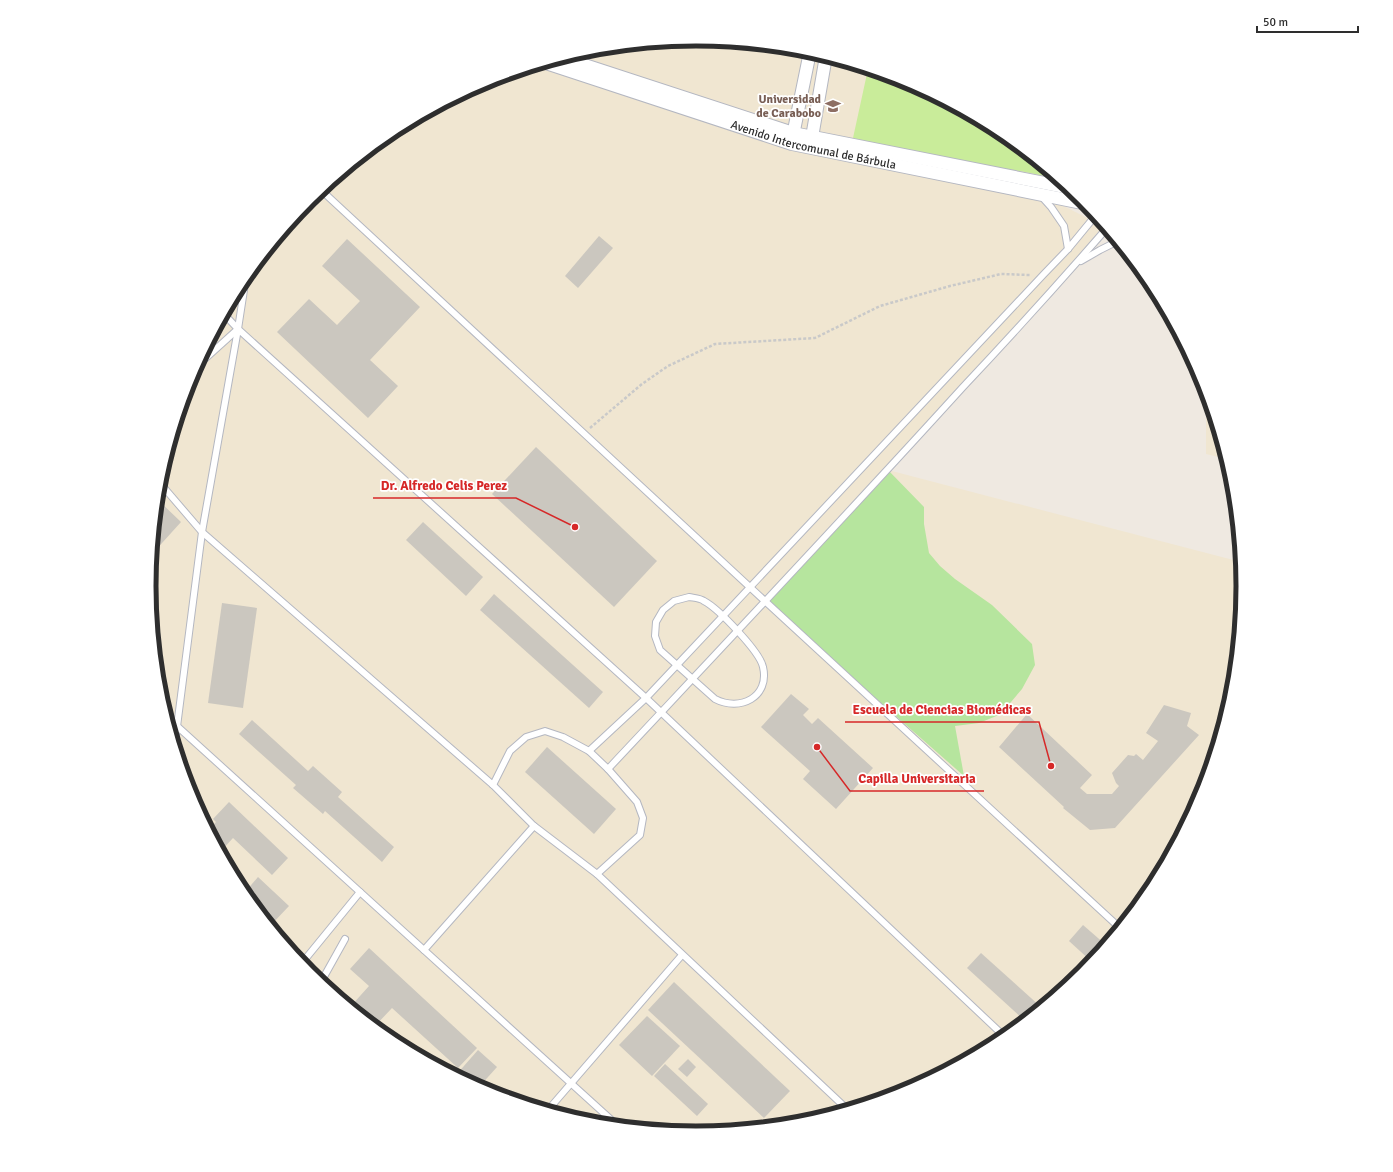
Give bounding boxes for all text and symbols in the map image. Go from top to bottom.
scale bar [1257,8,1358,34]
text: 50 m [1263,15,1288,30]
place label: Universidad de Carabobo [756,92,822,121]
school or university icon: Universidad de Carabobo [824,97,842,115]
street label: Avenido Intercomunal de Bárbula [729,117,897,173]
callout: Dr. Alfredo Celis Perez [373,473,516,498]
text: Dr. Alfredo Celis Perez [381,478,507,494]
callout: Escuela de Ciencias Biomédicas [845,697,1039,722]
text: Escuela de Ciencias Biomédicas [853,702,1032,718]
callout: Capilla Universitaria [850,766,984,791]
text: Capilla Universitaria [858,771,976,787]

